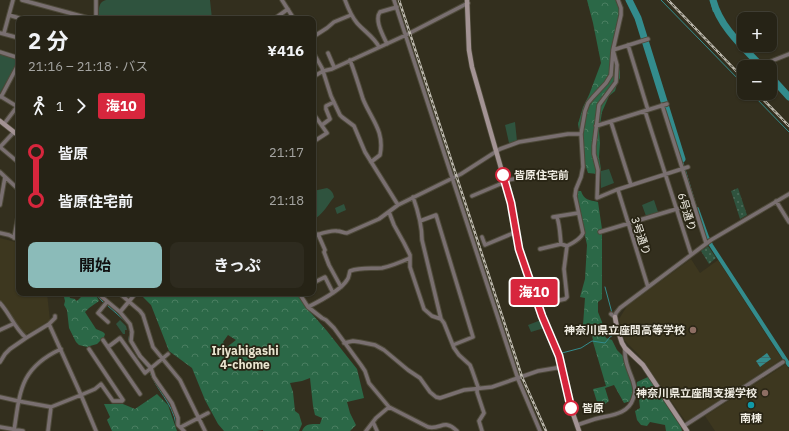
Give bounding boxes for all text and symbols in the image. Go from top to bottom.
map controls [737,12,777,100]
button: + [737,12,777,52]
text: 2 分 [28,26,68,55]
text: ¥416 [267,41,304,60]
text: 21:16 – 21:18 · バス [28,58,148,75]
button: − [737,60,777,100]
icon: walk [28,95,50,117]
icon: forward [70,95,92,117]
text: 海10 [106,97,137,115]
text: 1 [56,98,64,115]
text: 皆原 [58,144,88,163]
text: 21:17 [269,144,304,161]
marker: 皆原住宅前 [495,167,511,183]
place label: 皆原住宅前 [514,168,569,182]
street label: 6号通り [675,191,699,233]
text: 皆原住宅前 [58,192,133,211]
text: 21:18 [269,192,304,209]
street label: 3号通り [628,215,654,257]
button: 開始 [28,242,162,288]
button: きっぷ [170,242,304,288]
line badge: 海10 [511,279,557,305]
text: 海10 [519,283,549,301]
place label: 神奈川県立座間高等学校 [564,323,685,337]
marker: 神奈川県立座間高等学校 [688,325,698,335]
district label: Iriyahigashi 4-chome [211,343,279,372]
place label: 神奈川県立座間支援学校 [636,386,757,400]
marker: 神奈川県立座間支援学校 [760,388,770,398]
marker: 皆原 [563,400,579,416]
marker: 南棟 [746,400,756,410]
place label: 皆原 [582,401,604,415]
place label: 南棟 [740,411,762,425]

